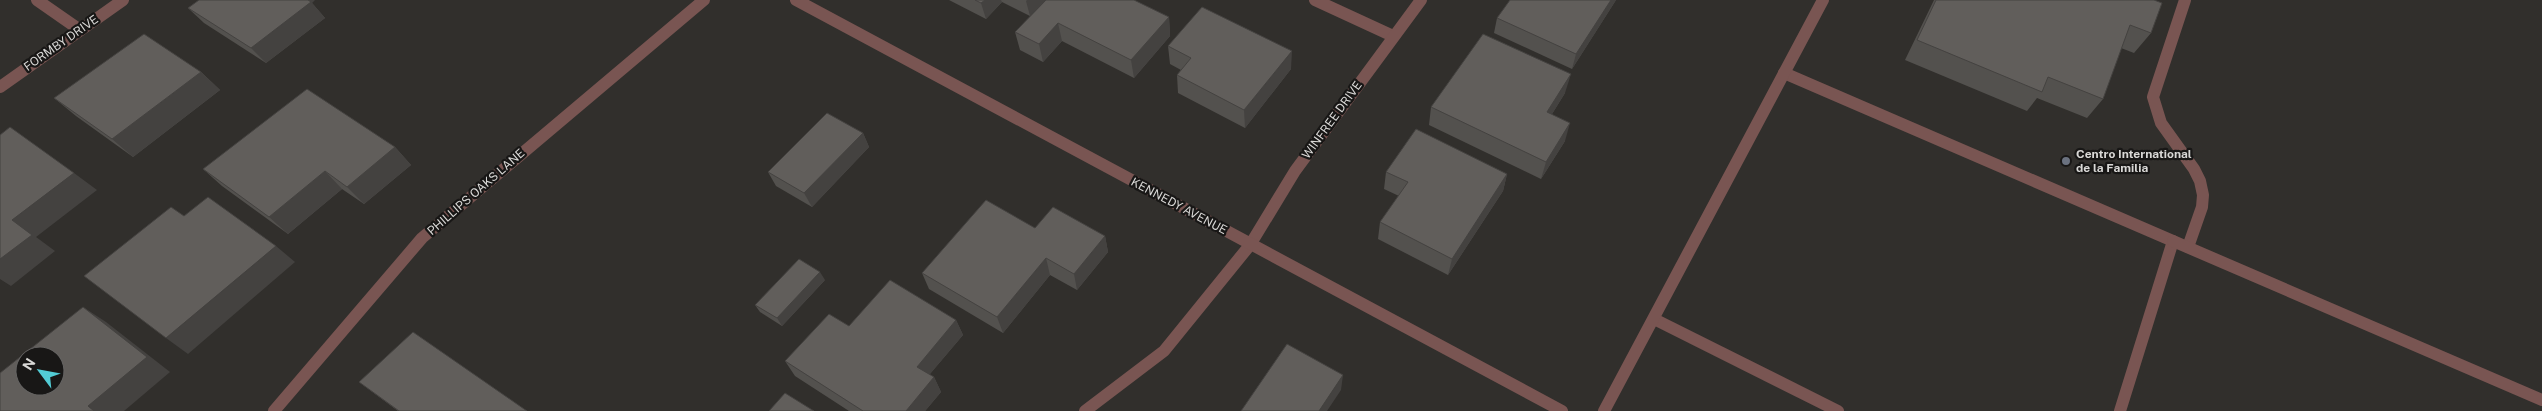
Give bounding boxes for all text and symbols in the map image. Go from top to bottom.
street label: FORMBY DRIVE [21,12,101,74]
street label: WINFREE DRIVE [1299,79,1365,161]
street label: PHILLIPS OAKS LANE [425,146,527,238]
place label: Centro International de la Familia [2076,147,2192,175]
marker: Centro International de la Familia [2060,155,2072,167]
street label: KENNEDY AVENUE [1129,175,1229,237]
north arrow [15,346,65,396]
text: N [19,355,39,373]

